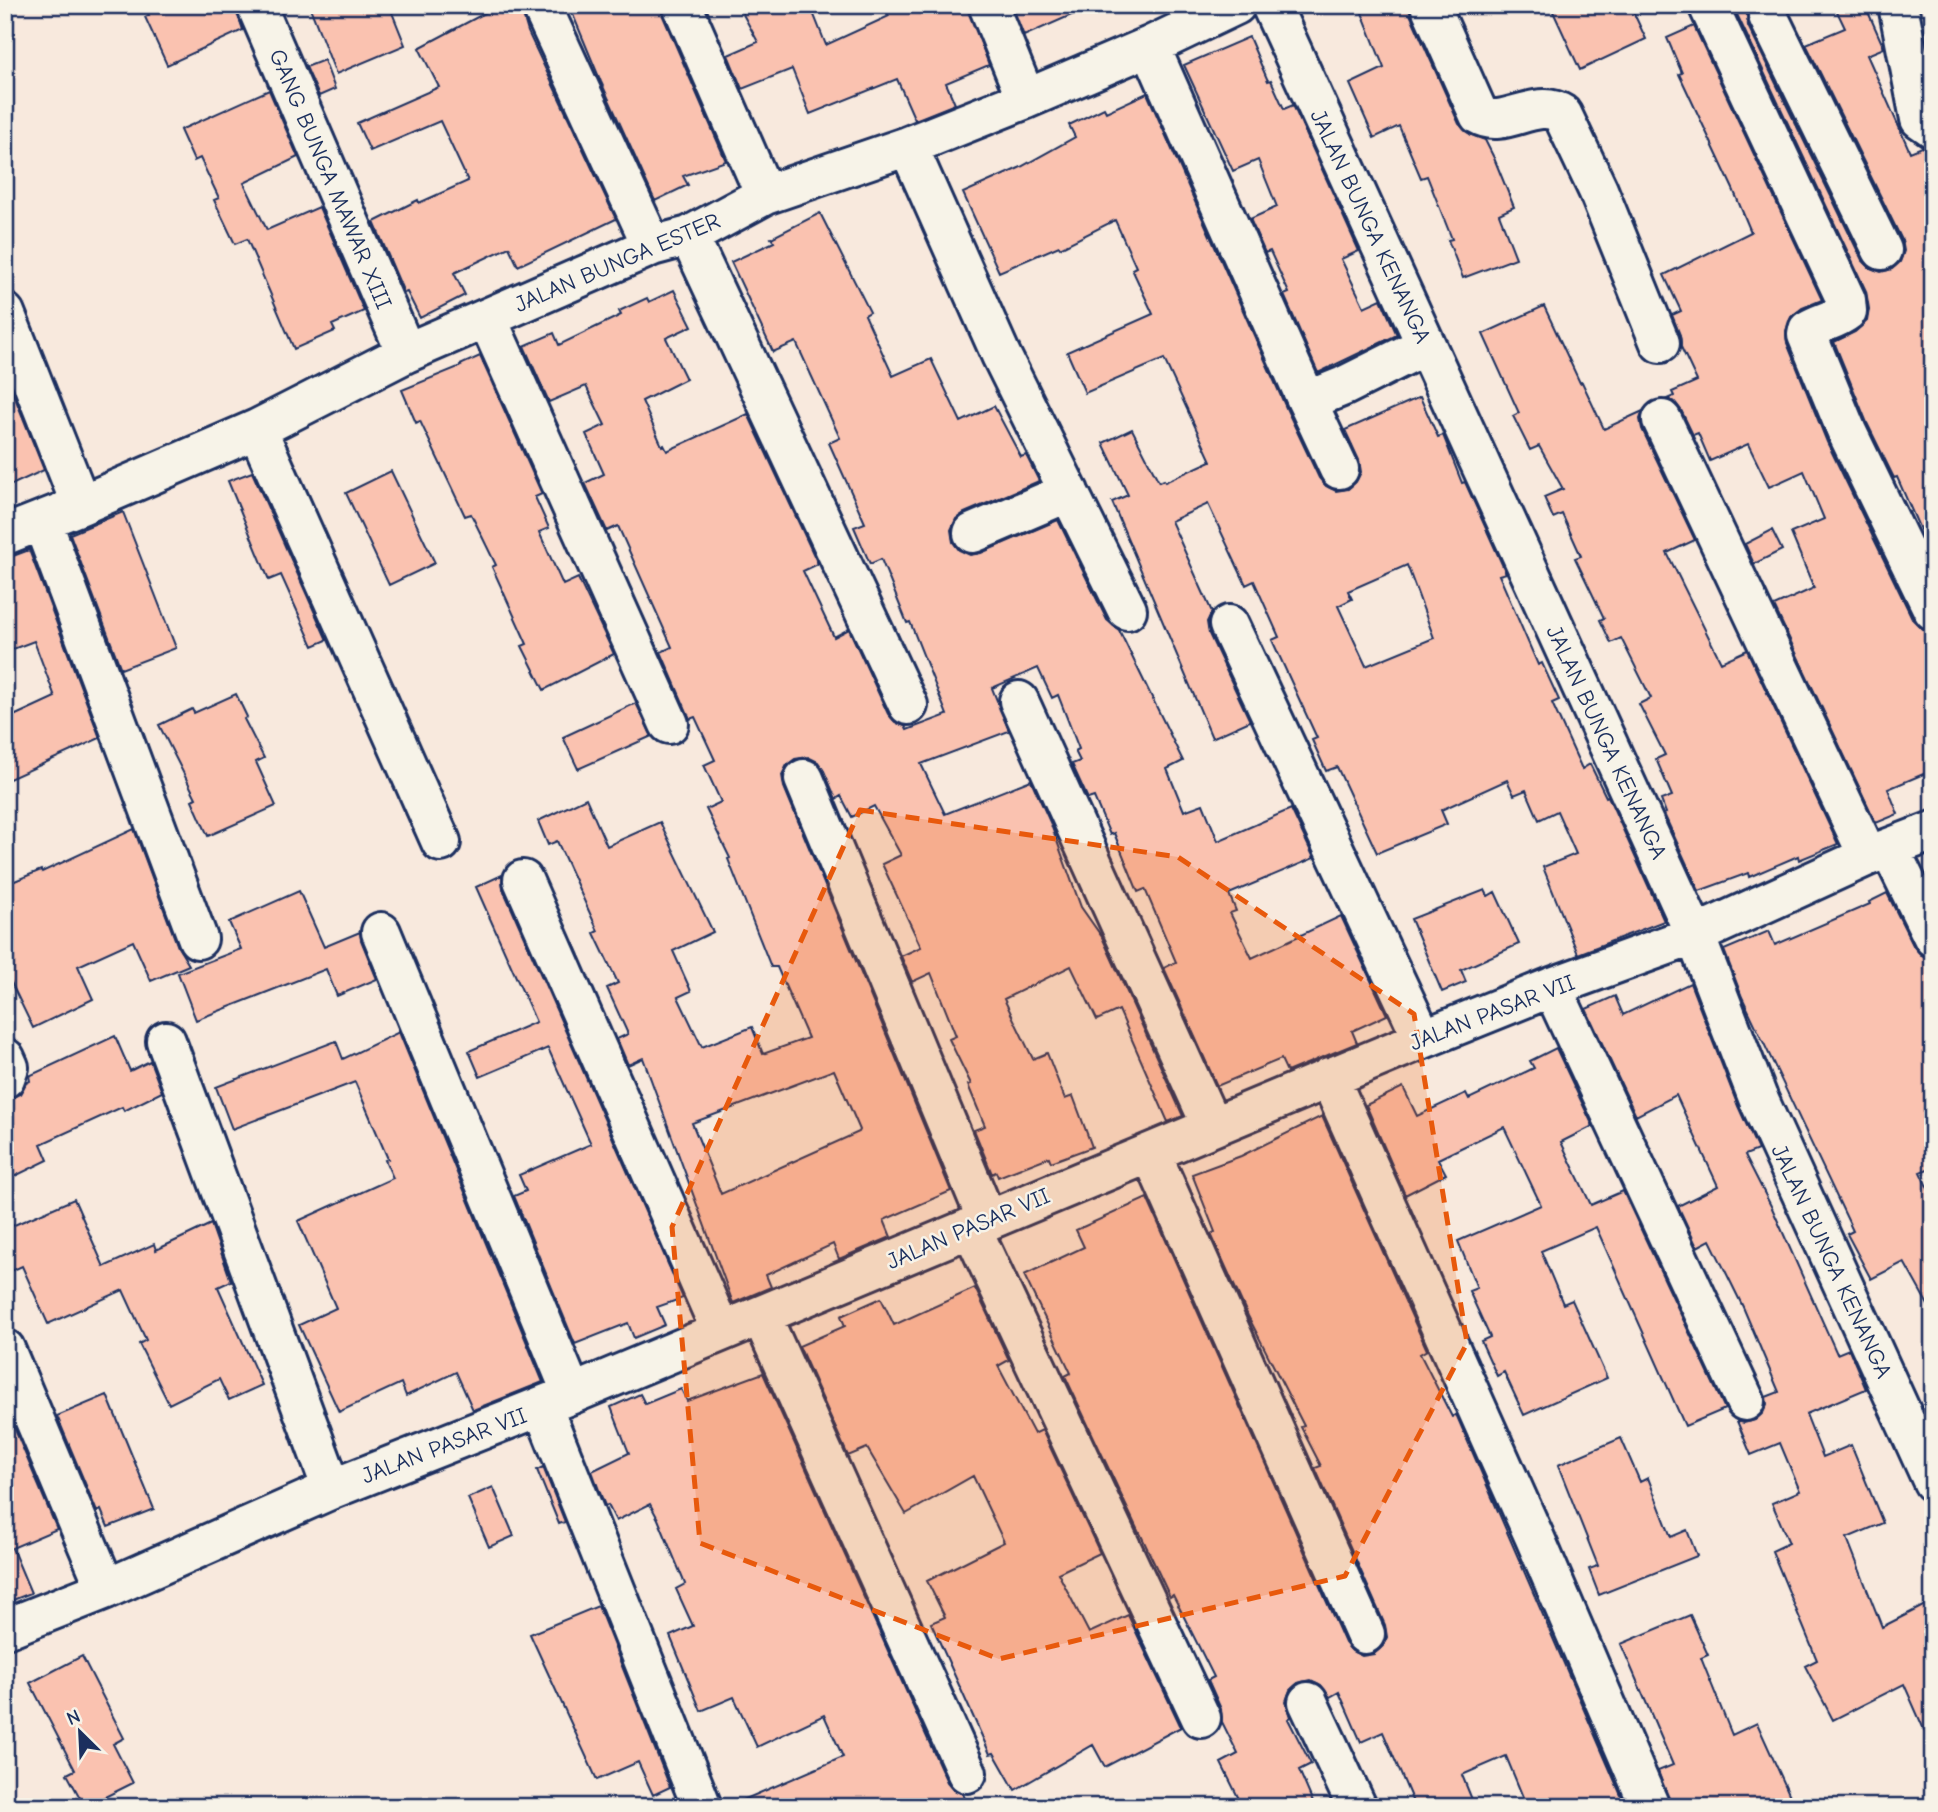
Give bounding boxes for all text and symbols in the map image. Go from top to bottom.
street label: GANG BUNGA MAWAR XIII [263,45,398,313]
street label: JALAN BUNGA KENANGA [1305,105,1437,347]
street label: JALAN BUNGA ESTER [510,207,724,318]
street label: JALAN BUNGA KENANGA [1541,621,1673,863]
street label: JALAN PASAR VII [1406,969,1579,1056]
street label: JALAN BUNGA KENANGA [1766,1140,1898,1382]
street label: JALAN PASAR VII [883,1182,1054,1275]
street label: JALAN PASAR VII [358,1402,531,1489]
north arrow [46,1696,116,1766]
text: N [63,1705,84,1730]

